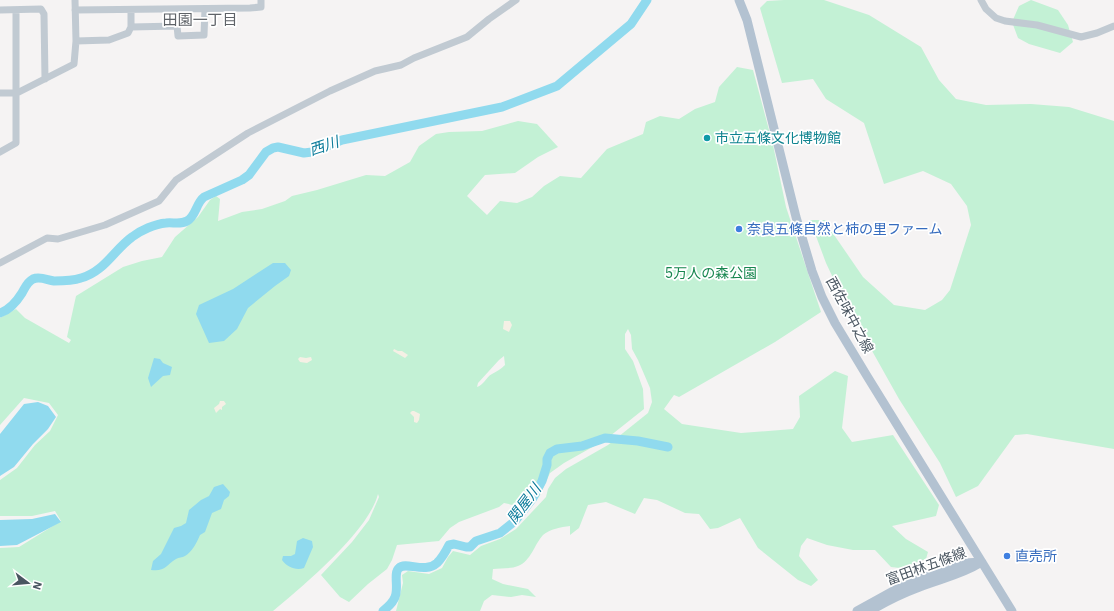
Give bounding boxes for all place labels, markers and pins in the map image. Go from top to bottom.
place label: 市立五條文化博物館 [715,129,841,147]
marker: 市立五條文化博物館 [702,133,712,143]
place label: 奈良五條自然と柿の里ファーム [747,220,943,238]
marker: 奈良五條自然と柿の里ファーム [734,224,744,234]
place label: 直売所 [1015,547,1057,565]
marker: 直売所 [1002,551,1012,561]

